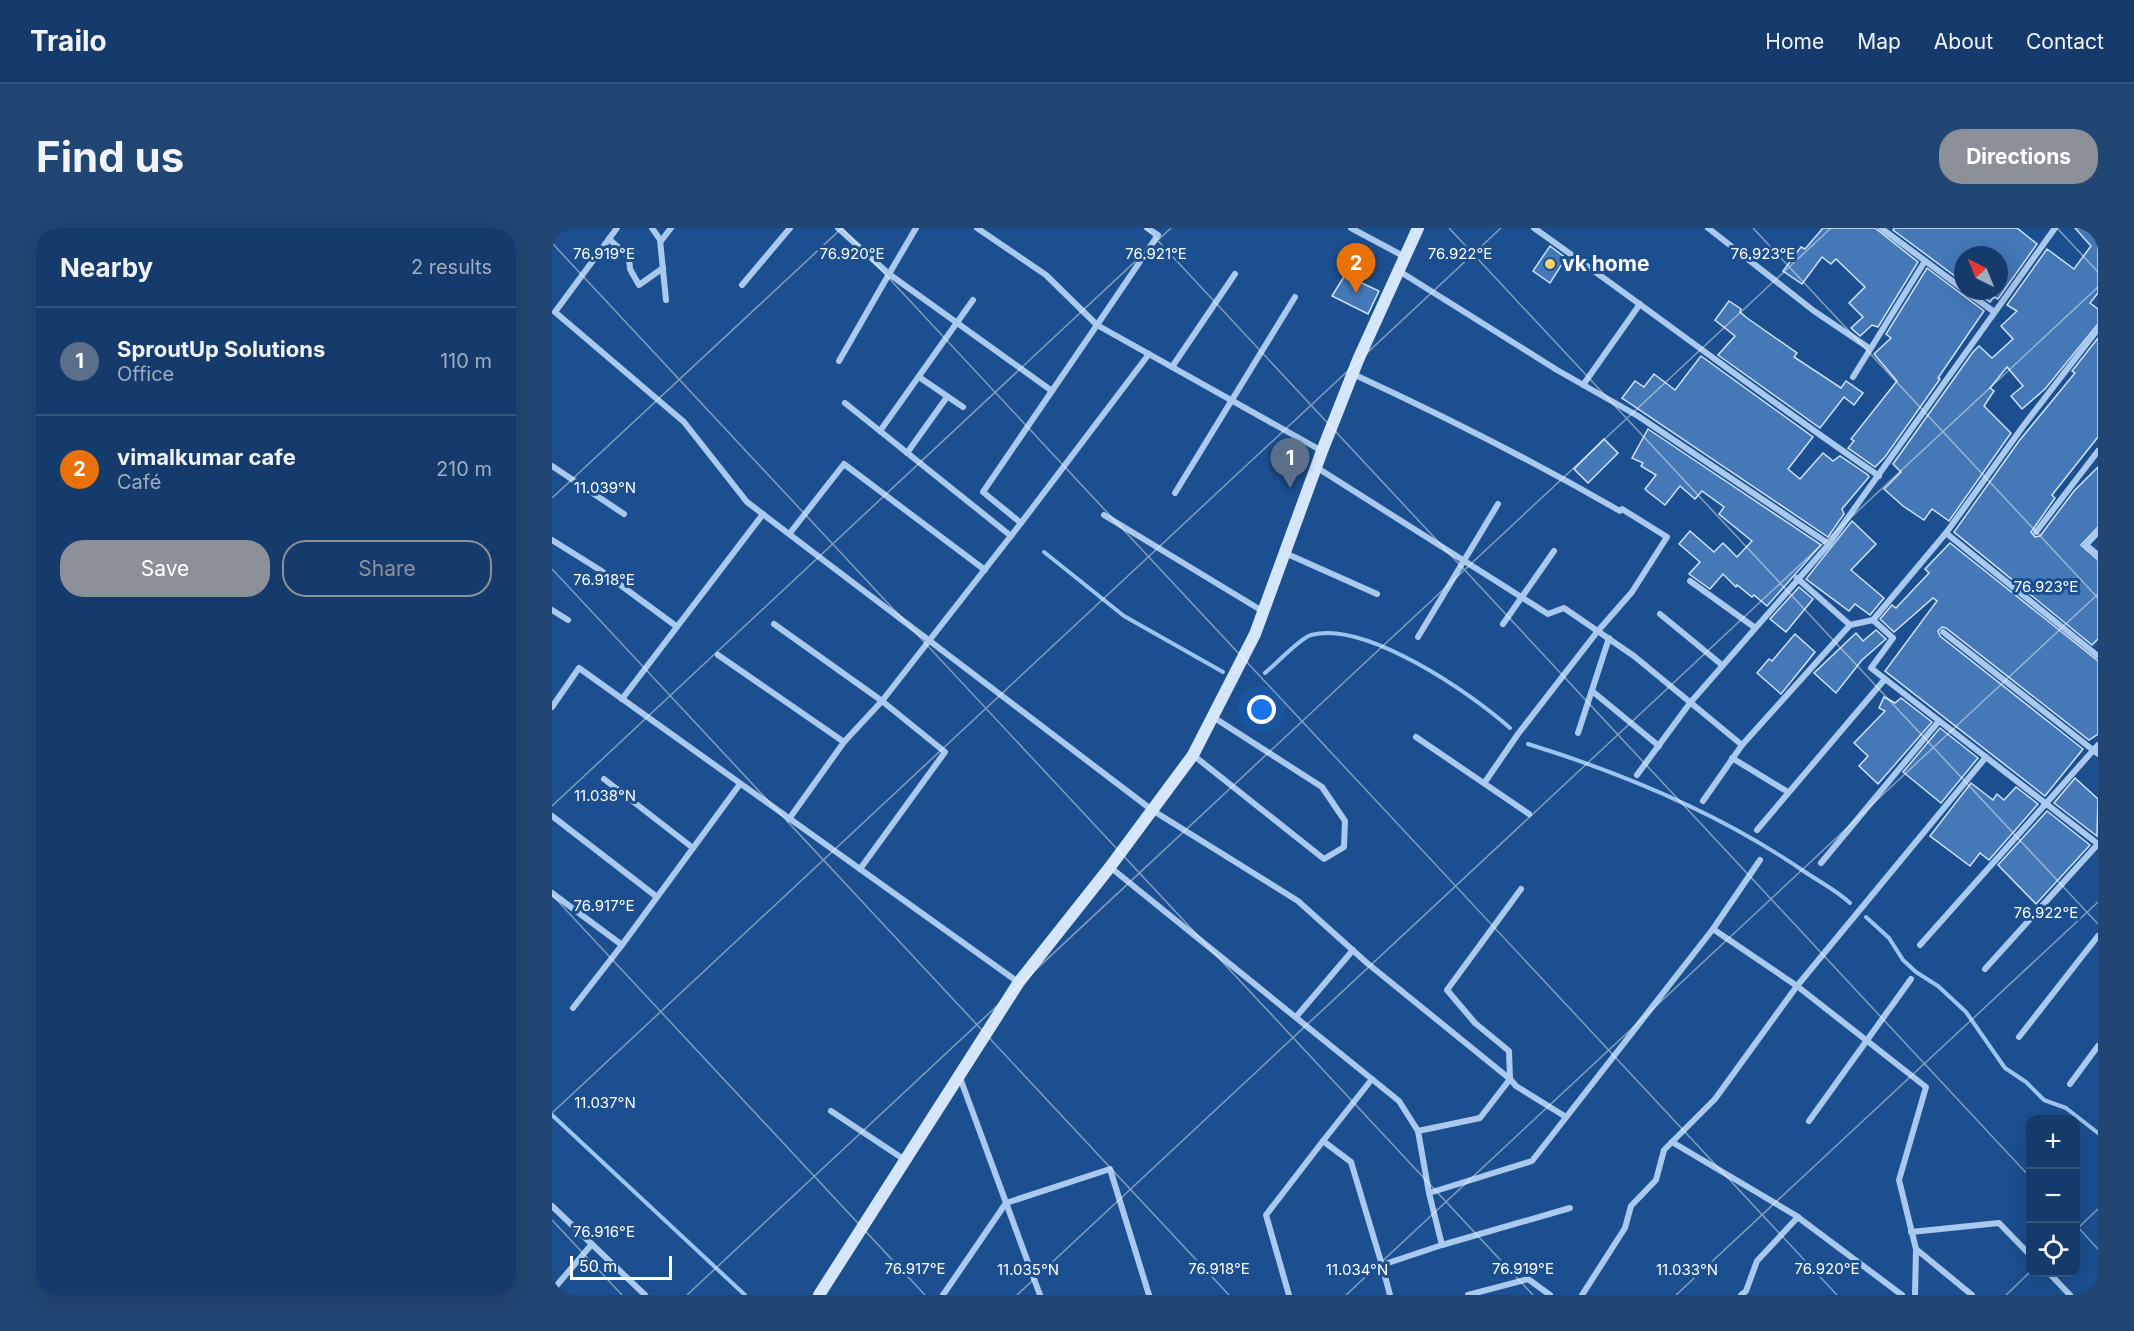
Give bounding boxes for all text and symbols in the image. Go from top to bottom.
text: Trailo [30,24,107,58]
text: Home [1765,29,1824,54]
text: Map [1857,29,1901,54]
text: About [1934,29,1993,54]
text: Contact [2026,29,2104,54]
button: Directions [1939,129,2098,184]
text: Find us [36,131,184,182]
text: 76.919°E [573,244,635,263]
text: 76.920°E [819,244,885,263]
text: 76.921°E [1125,244,1187,263]
pin: 2 [1336,244,1376,293]
text: 76.922°E [1428,244,1492,263]
text: 76.923°E [1731,244,1795,263]
north arrow [1954,246,2008,300]
place label: vk home [1562,251,1649,276]
text: Nearby [60,252,153,283]
text: 2 results [411,255,492,279]
marker: vk home [1543,257,1557,271]
text: SproutUp Solutions [117,336,325,362]
text: 1 [75,349,84,373]
text: 110 m [440,349,492,373]
text: Office [117,362,174,386]
pin: 1 [1270,438,1310,488]
text: vimalkumar cafe [117,444,296,470]
text: 2 [73,457,86,481]
text: 210 m [436,457,492,481]
text: Café [117,470,161,494]
text: 11.039°N [574,478,636,497]
button: Save [60,540,270,597]
button: Share [282,540,492,597]
text: 76.918°E [573,570,635,589]
text: 76.923°E [2014,577,2078,596]
your location [1247,695,1276,724]
text: 11.038°N [574,786,636,805]
text: 76.917°E [573,896,635,915]
text: 76.922°E [2014,903,2078,922]
text: 11.037°N [574,1093,636,1112]
map controls [2026,1115,2080,1277]
button: + [2026,1115,2080,1169]
button: − [2026,1169,2080,1223]
text: 76.916°E [573,1222,635,1241]
button: locate [2026,1223,2080,1277]
scale bar [570,1253,672,1280]
text: 50 m [579,1256,617,1276]
text: 76.917°E [884,1259,946,1278]
text: 76.918°E [1188,1259,1250,1278]
text: 76.919°E [1492,1259,1554,1278]
text: 76.920°E [1794,1259,1860,1278]
text: 11.035°N [997,1260,1059,1279]
text: 11.034°N [1326,1260,1388,1279]
text: 11.033°N [1656,1260,1718,1279]

